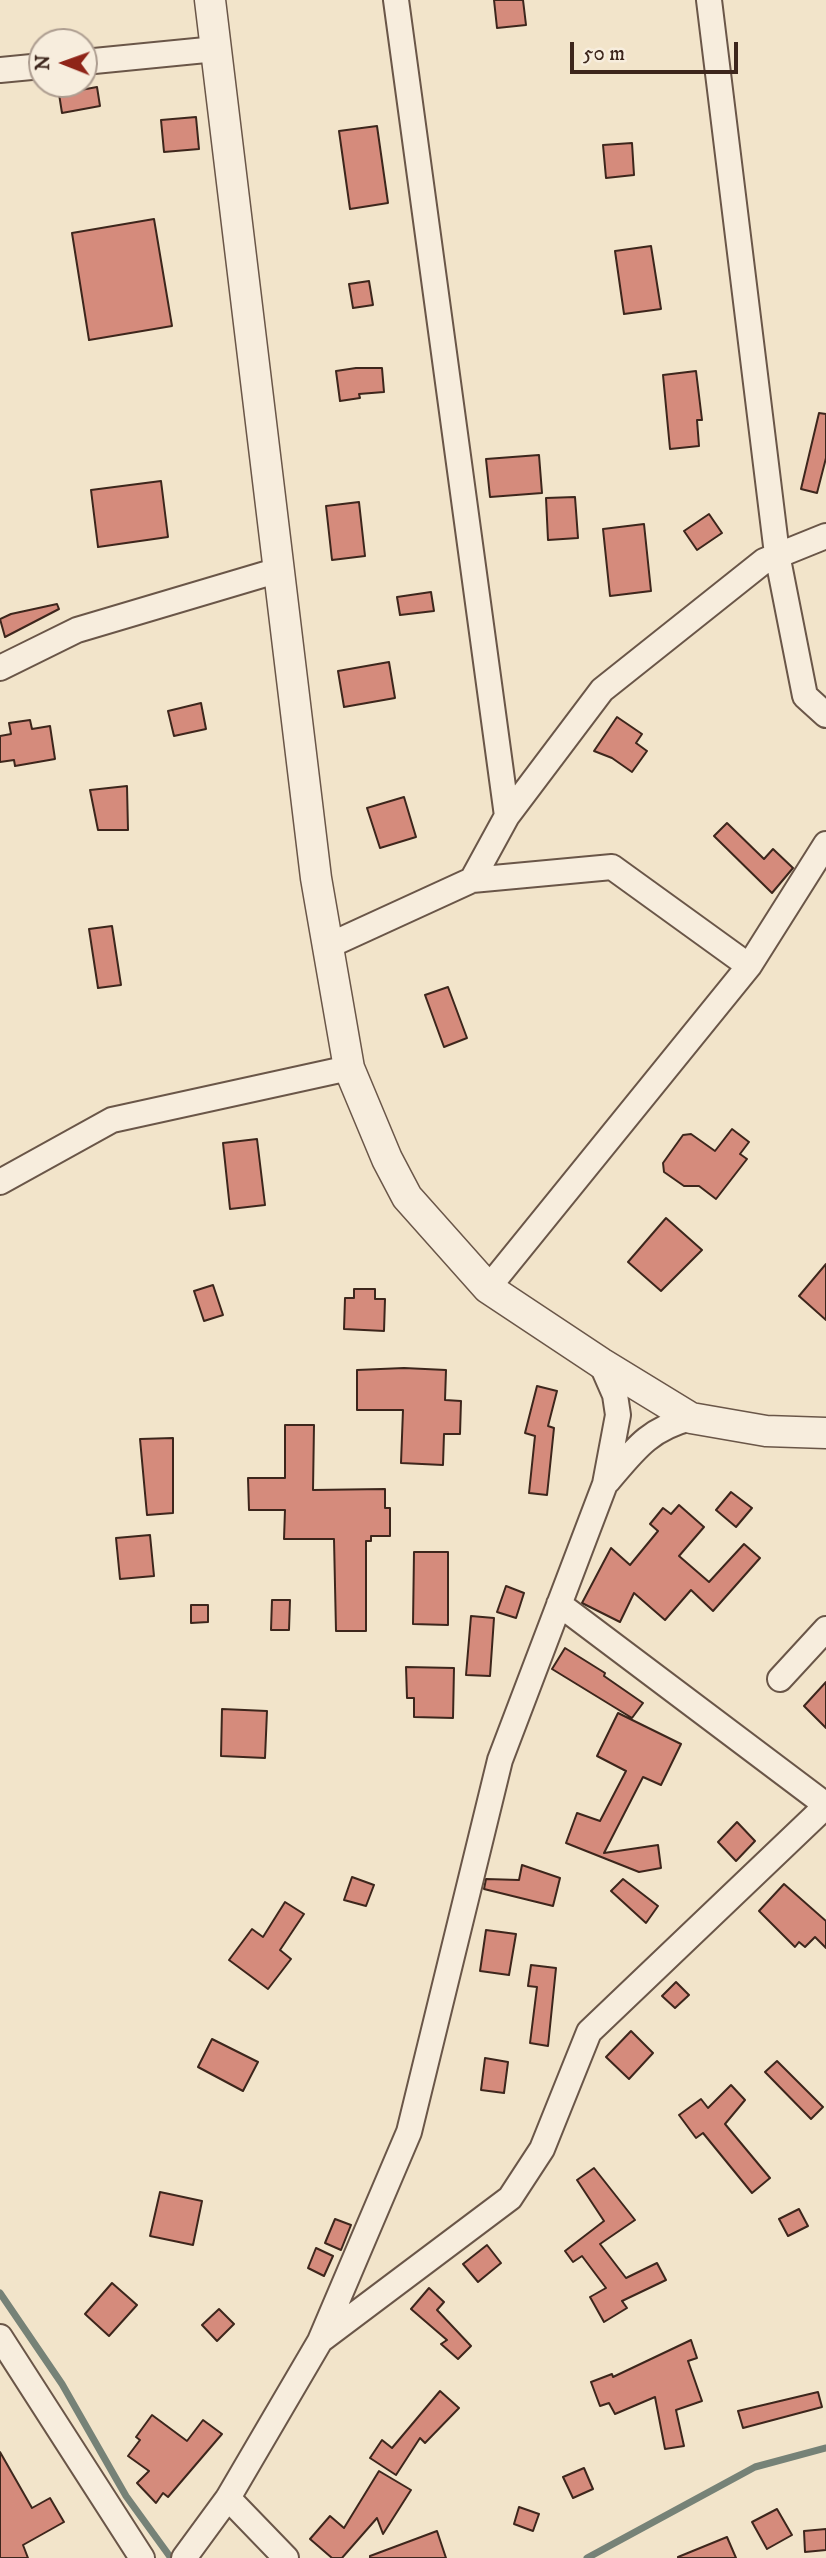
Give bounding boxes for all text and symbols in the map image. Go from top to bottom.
north arrow [28,28,98,98]
scale bar [574,28,742,72]
text: 50 m [583,41,625,67]
text: N [32,55,55,71]

